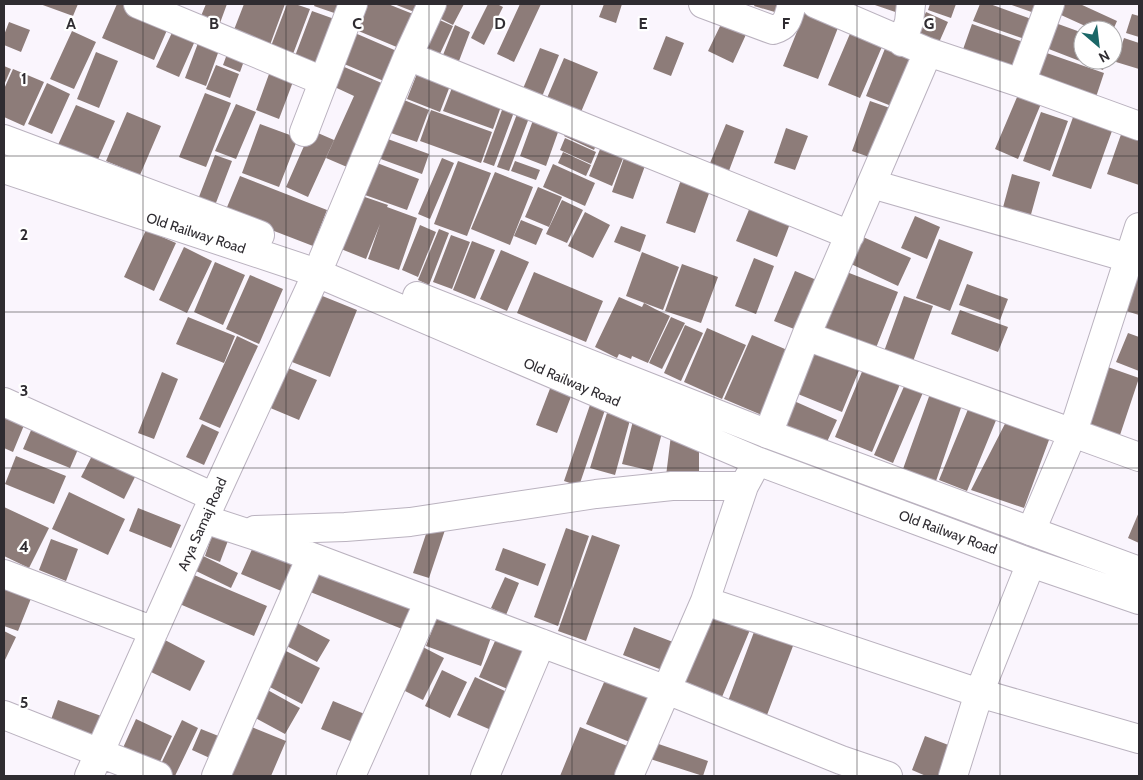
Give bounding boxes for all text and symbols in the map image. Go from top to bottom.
text: A [66,14,76,33]
text: B [209,14,219,33]
text: C [352,14,362,33]
text: D [494,14,506,33]
text: E [638,14,648,33]
text: F [782,14,791,33]
text: G [924,14,934,33]
north arrow [1073,20,1123,70]
text: N [1096,46,1113,67]
text: 1 [21,69,27,88]
street label: Old Railway Road [144,208,248,258]
text: 2 [20,225,28,244]
street label: Old Railway Road [521,354,623,410]
text: 3 [20,381,28,400]
street label: Arya Samaj Road [173,475,231,573]
street label: Old Railway Road [896,506,1000,558]
text: 4 [19,537,29,556]
text: 5 [20,693,28,712]

